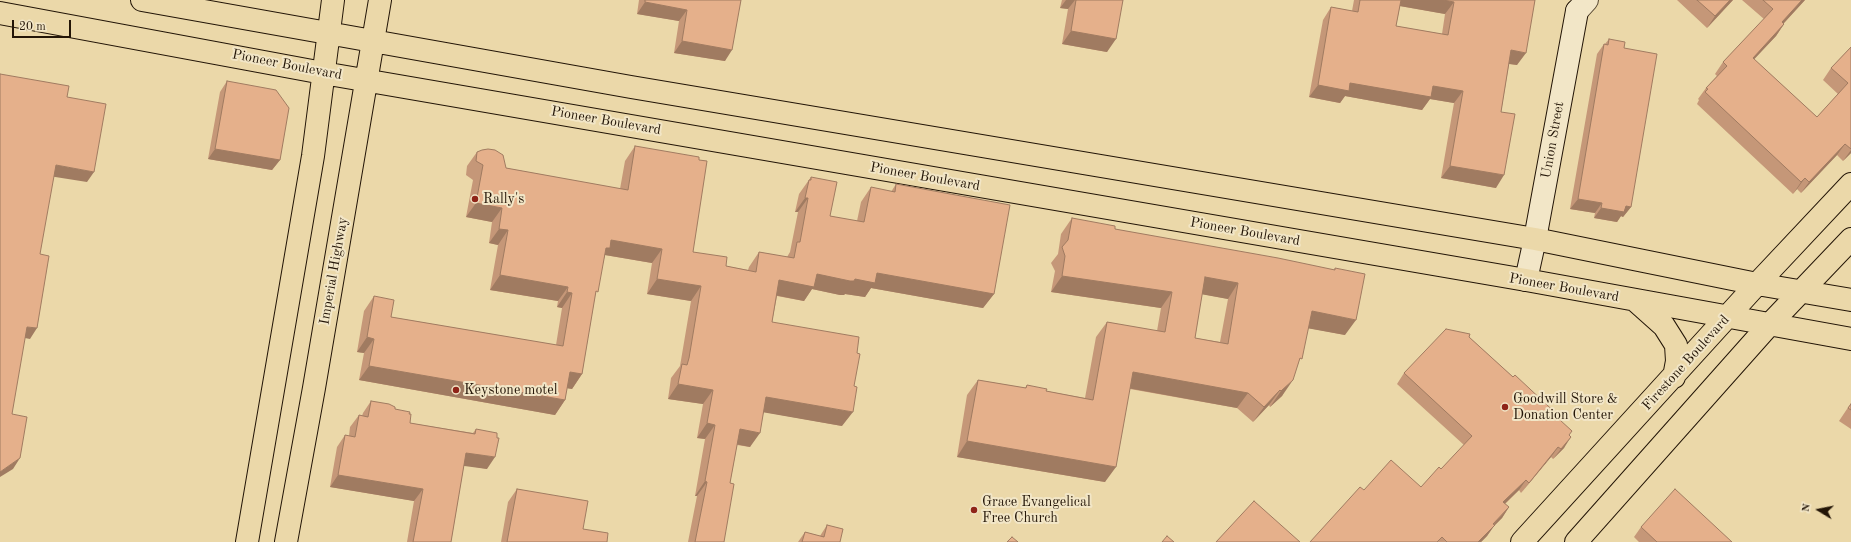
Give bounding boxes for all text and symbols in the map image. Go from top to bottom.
scale bar [14,12,73,38]
text: 20 m [19,21,46,33]
street label: Pioneer Boulevard [231,46,343,84]
street label: Union Street [1538,100,1568,180]
street label: Pioneer Boulevard [550,103,662,139]
street label: Pioneer Boulevard [869,159,981,195]
place label: Rally's [483,191,524,207]
marker: Rally's [470,194,480,204]
street label: Pioneer Boulevard [1189,214,1301,250]
street label: Imperial Highway [316,216,352,326]
street label: Pioneer Boulevard [1508,270,1620,306]
street label: Firestone Boulevard [1639,312,1733,414]
place label: Keystone motel [464,382,557,398]
marker: Keystone motel [451,385,461,395]
place label: Goodwill Store & Donation Center [1513,391,1618,424]
marker: Goodwill Store & Donation Center [1500,402,1510,412]
north arrow [1799,490,1839,530]
place label: Grace Evangelical Free Church [982,494,1091,526]
text: N [1801,503,1813,513]
marker: Grace Evangelical Free Church [969,505,979,515]

